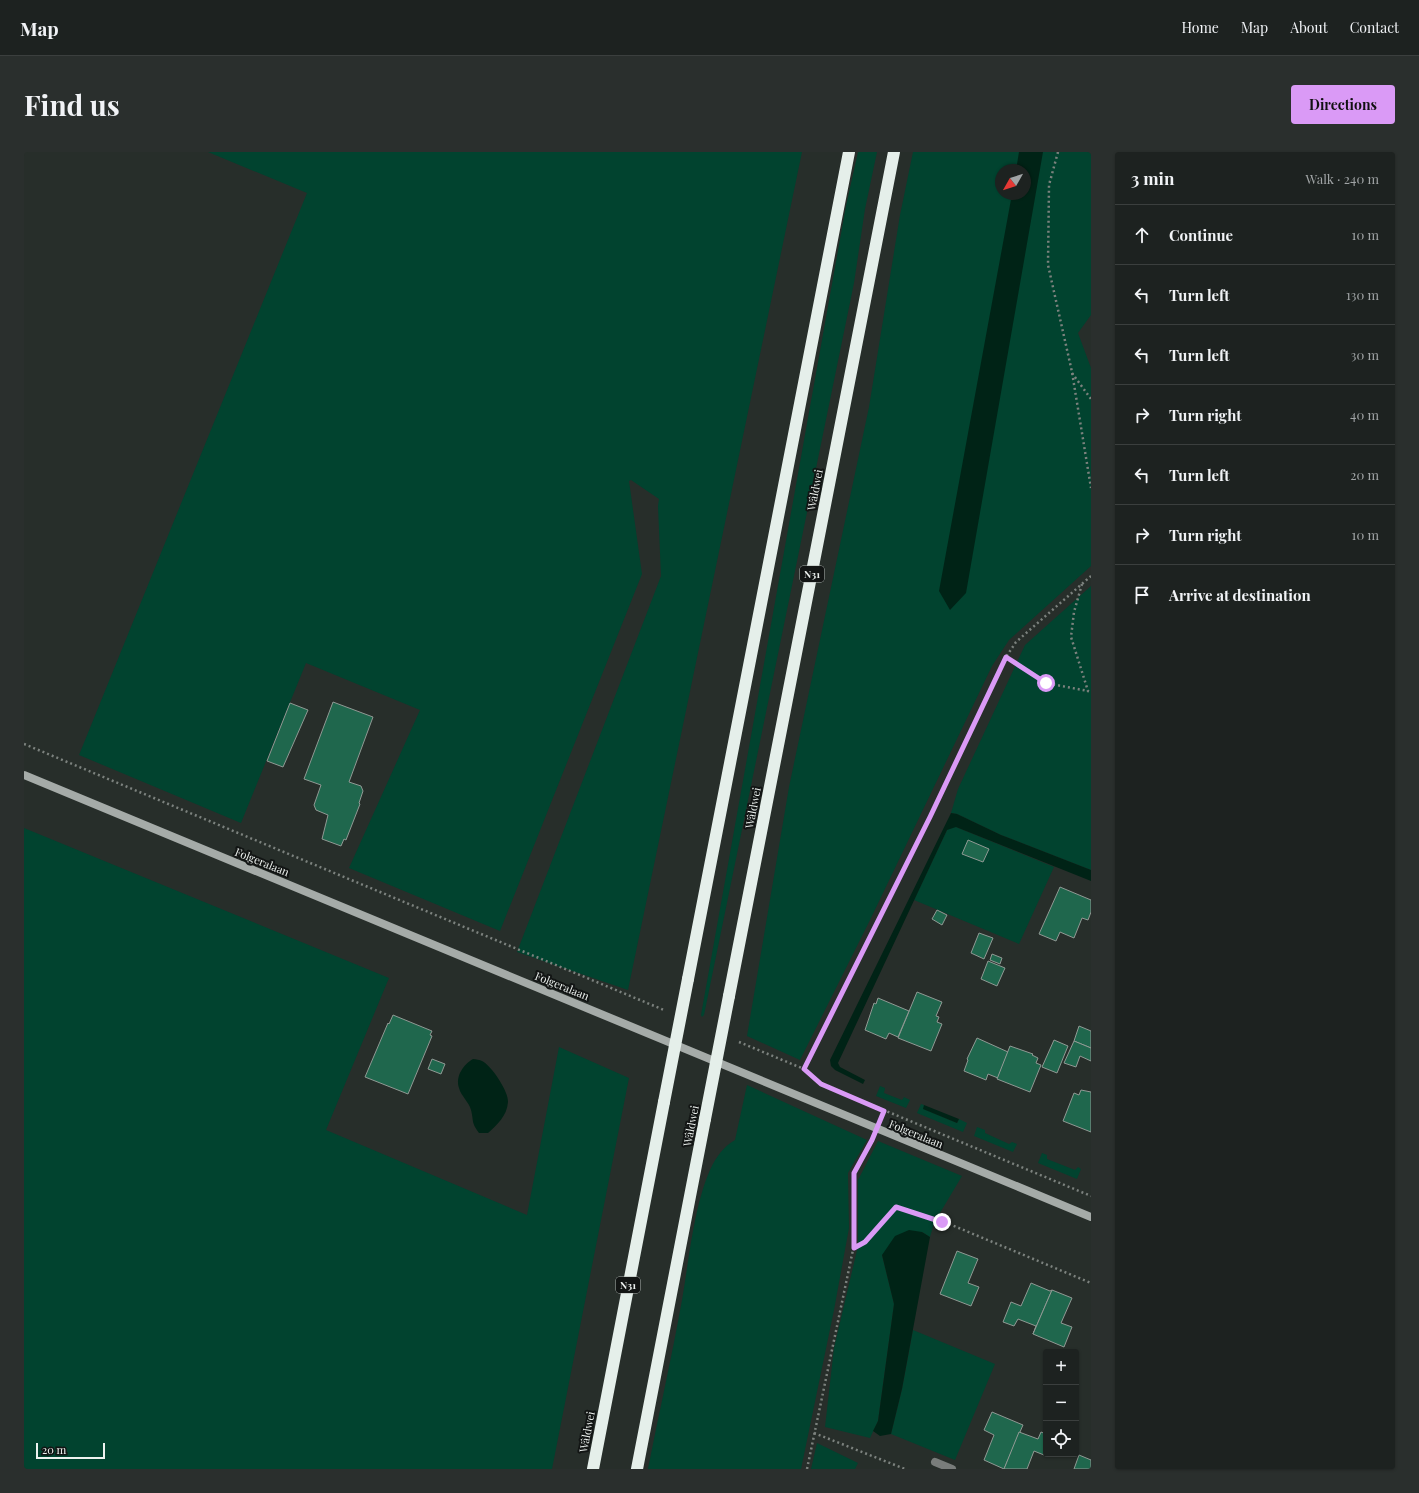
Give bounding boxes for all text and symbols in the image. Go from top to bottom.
text: Map [20,15,59,41]
text: Home [1181,18,1219,37]
text: Map [1241,18,1268,37]
text: About [1290,18,1328,37]
text: Contact [1350,18,1399,37]
button: Directions [1291,85,1395,124]
text: Find us [24,86,120,123]
north arrow [995,164,1031,200]
text: 3 min [1131,167,1174,189]
text: Walk · 240 m [1306,170,1379,187]
icon: ahead [1131,224,1153,246]
text: Continue [1169,225,1233,245]
text: 10 m [1352,226,1379,243]
icon: left [1131,284,1153,306]
text: Turn left [1169,285,1230,305]
text: 130 m [1346,286,1379,303]
icon: left [1131,344,1153,366]
text: Turn left [1169,345,1230,365]
text: 30 m [1351,346,1379,363]
icon: right [1131,404,1153,426]
text: Turn right [1169,405,1242,425]
text: 40 m [1350,406,1379,423]
icon: left [1131,464,1153,486]
text: Turn left [1169,465,1230,485]
text: 20 m [1350,466,1379,483]
street label: Wâldwei [803,468,826,513]
icon: right [1131,524,1153,546]
text: Turn right [1169,525,1242,545]
text: 10 m [1352,526,1379,543]
road number: N31 [800,566,824,582]
icon: arrive [1131,584,1153,606]
text: Arrive at destination [1169,585,1311,605]
route start [1037,674,1055,692]
street label: Wâldwei [741,786,764,831]
street label: Folgeralaan [233,844,292,879]
street label: Folgeralaan [533,968,592,1003]
street label: Wâldwei [679,1104,702,1149]
street label: Folgeralaan [887,1116,946,1151]
route end [933,1213,951,1231]
road number: N31 [616,1277,640,1293]
map controls [1043,1349,1079,1457]
button: + [1043,1349,1079,1385]
button: − [1043,1385,1079,1421]
street label: Wâldwei [575,1410,598,1455]
button: locate [1043,1421,1079,1457]
scale bar [36,1441,105,1460]
text: 20 m [42,1442,66,1457]

